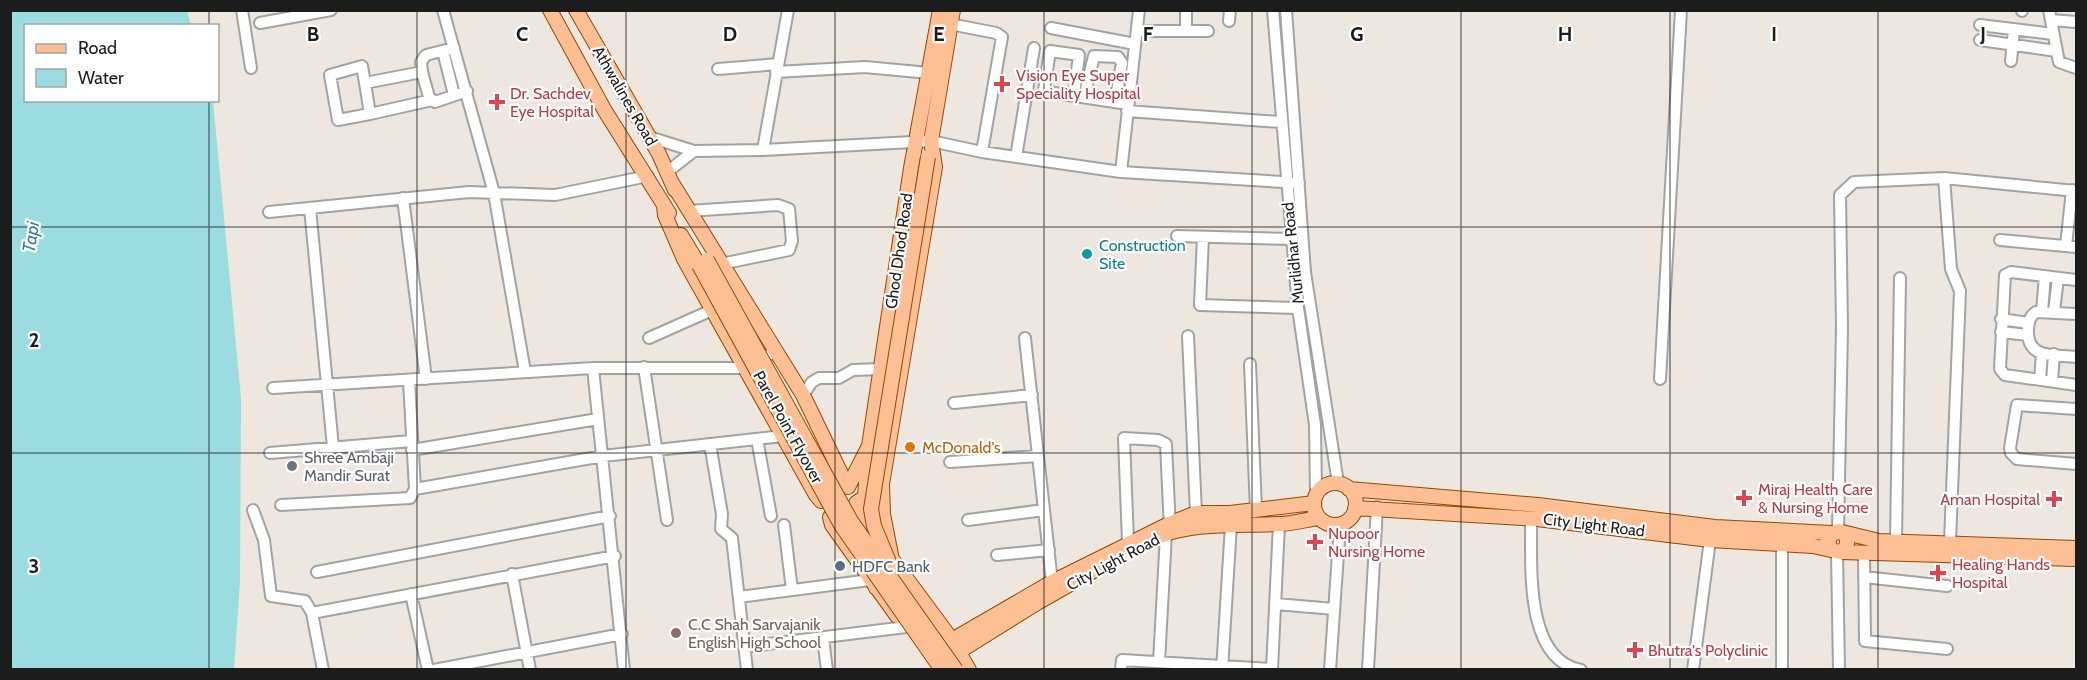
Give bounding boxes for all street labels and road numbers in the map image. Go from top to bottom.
street label: Athwalines Road [589,43,661,149]
street label: Ghod Dhod Road [881,192,917,310]
street label: Murlidhar Road [1278,201,1308,305]
street label: Parel Point Flyover [749,367,827,487]
street label: City Light Road [1542,509,1646,541]
street label: City Light Road [1063,530,1163,594]

